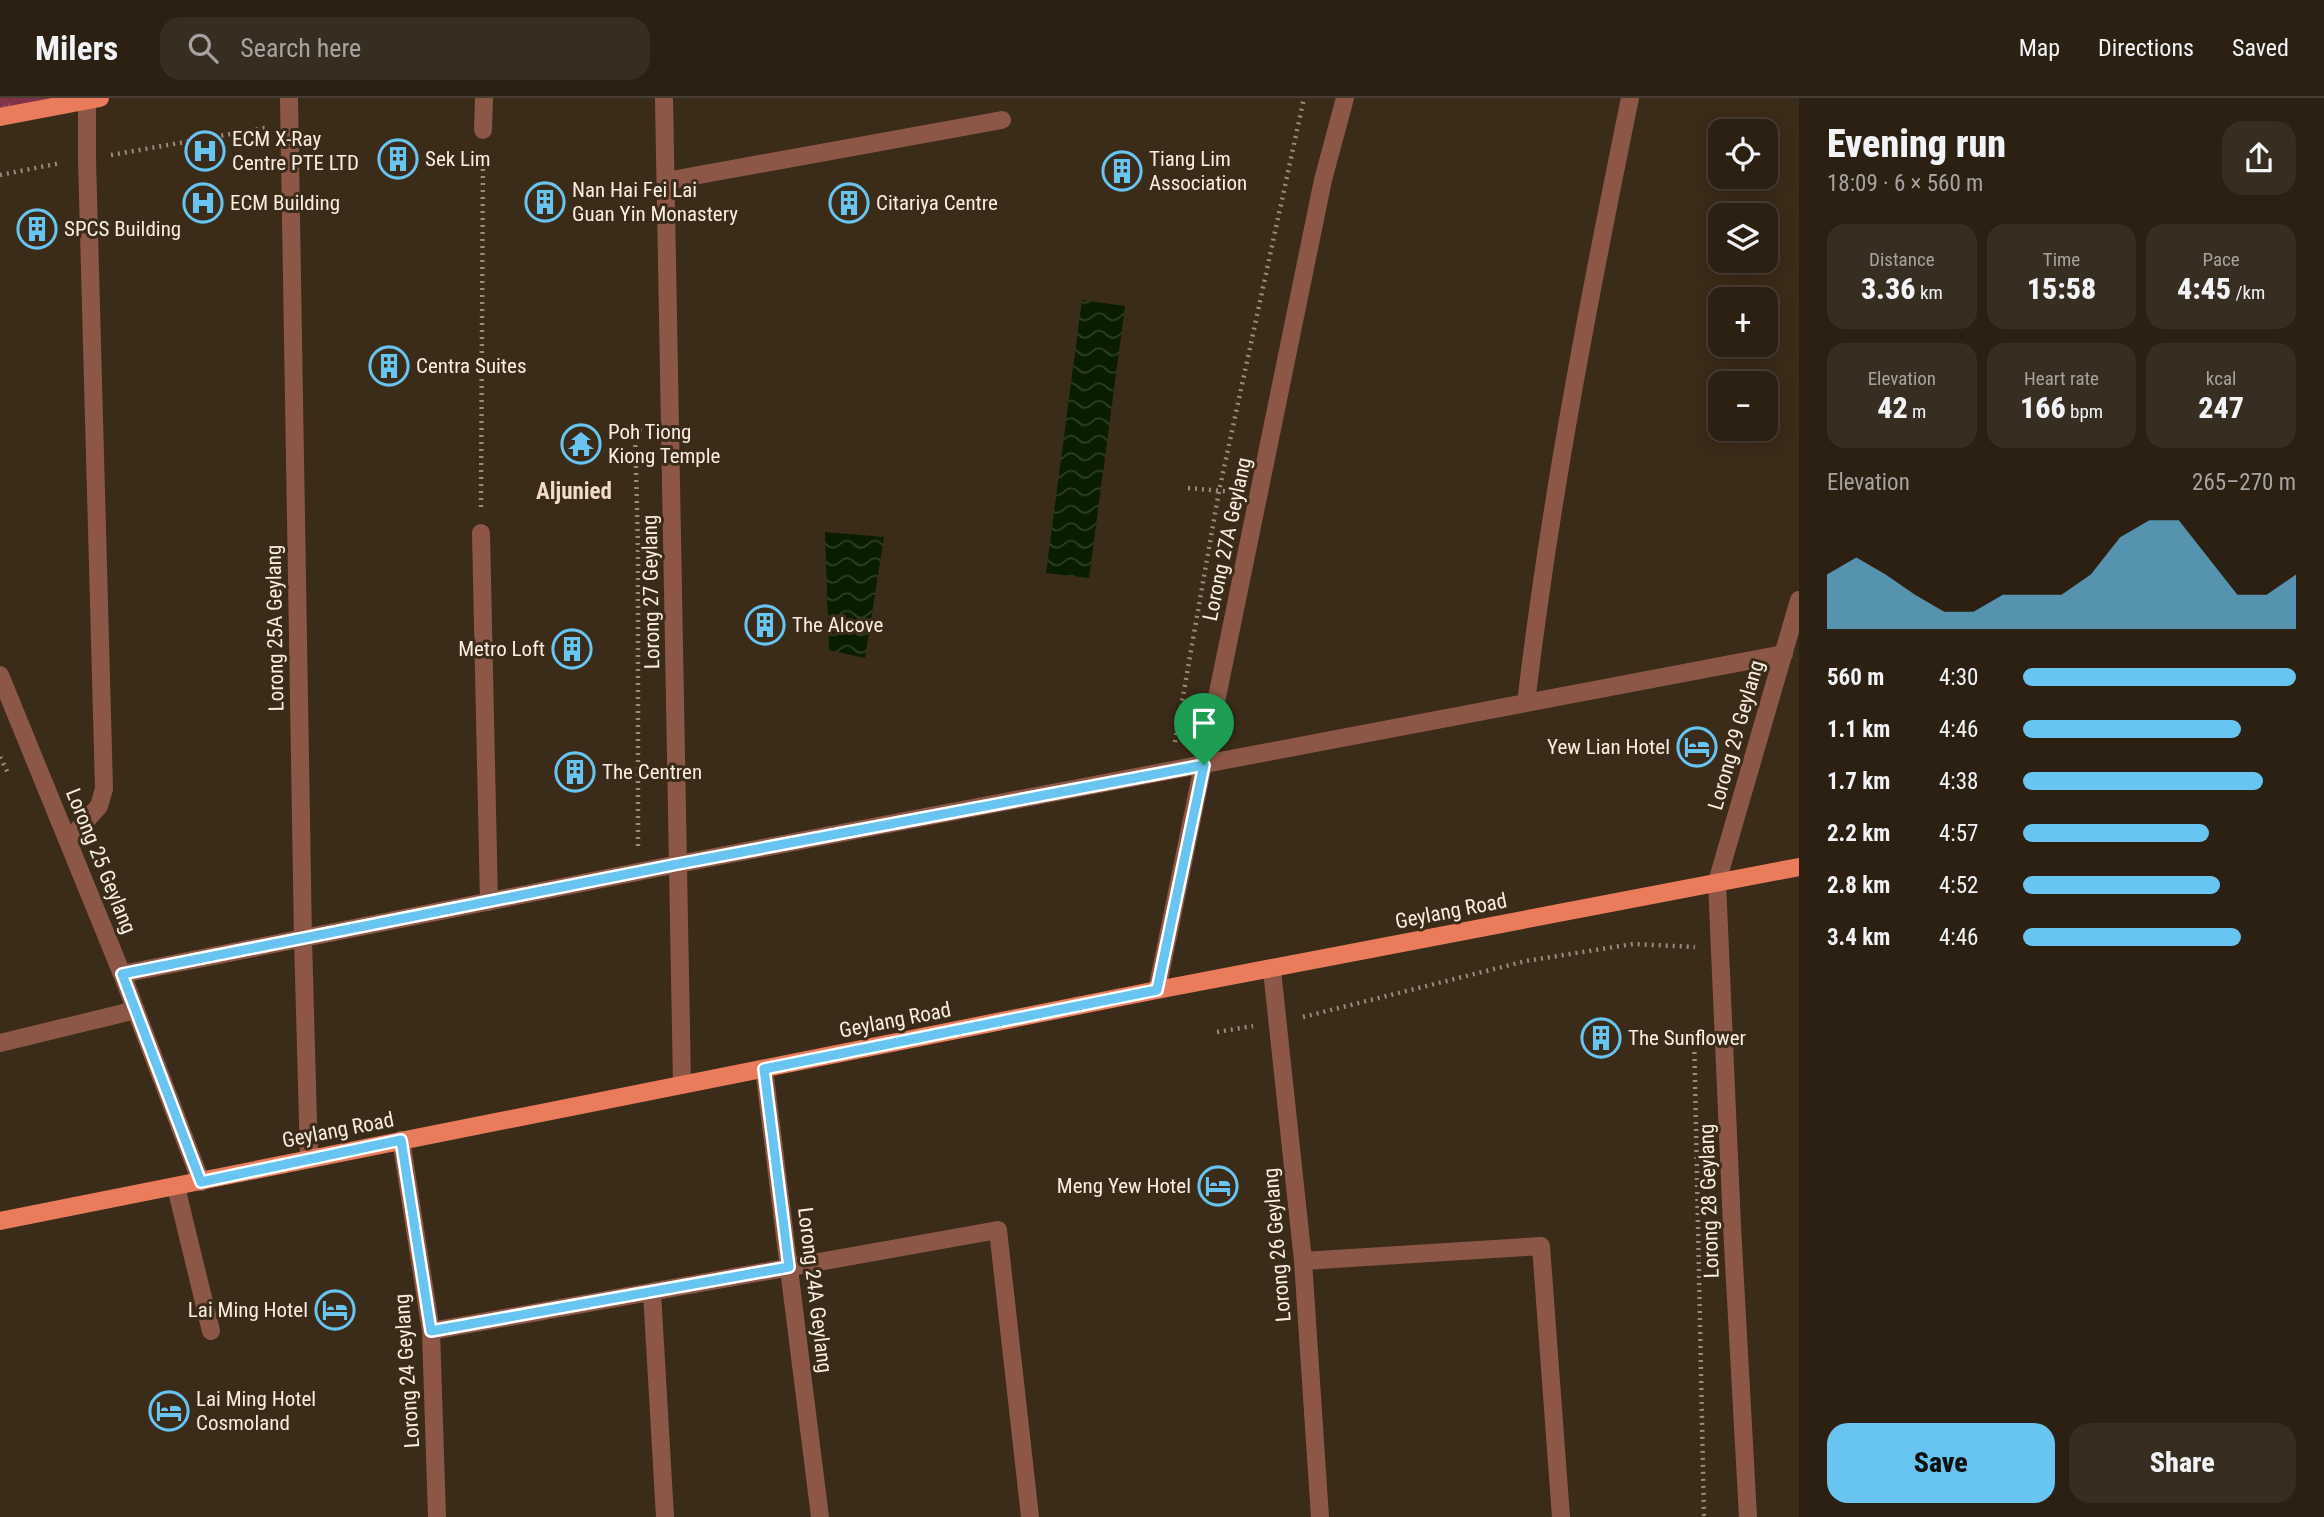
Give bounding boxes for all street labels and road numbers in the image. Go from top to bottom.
street label: Lorong 27A Geylang [1198,455,1256,623]
street label: Lorong 27 Geylang [638,515,664,669]
street label: Lorong 25A Geylang [262,545,288,711]
street label: Lorong 29 Geylang [1703,657,1769,813]
street label: Lorong 25 Geylang [61,785,141,937]
street label: Geylang Road [1393,888,1509,934]
street label: Geylang Road [837,997,953,1043]
street label: Geylang Road [280,1107,396,1153]
street label: Lorong 28 Geylang [1694,1123,1724,1279]
street label: Lorong 26 Geylang [1258,1167,1296,1323]
street label: Lorong 24A Geylang [793,1206,837,1374]
street label: Lorong 24 Geylang [390,1293,424,1449]

